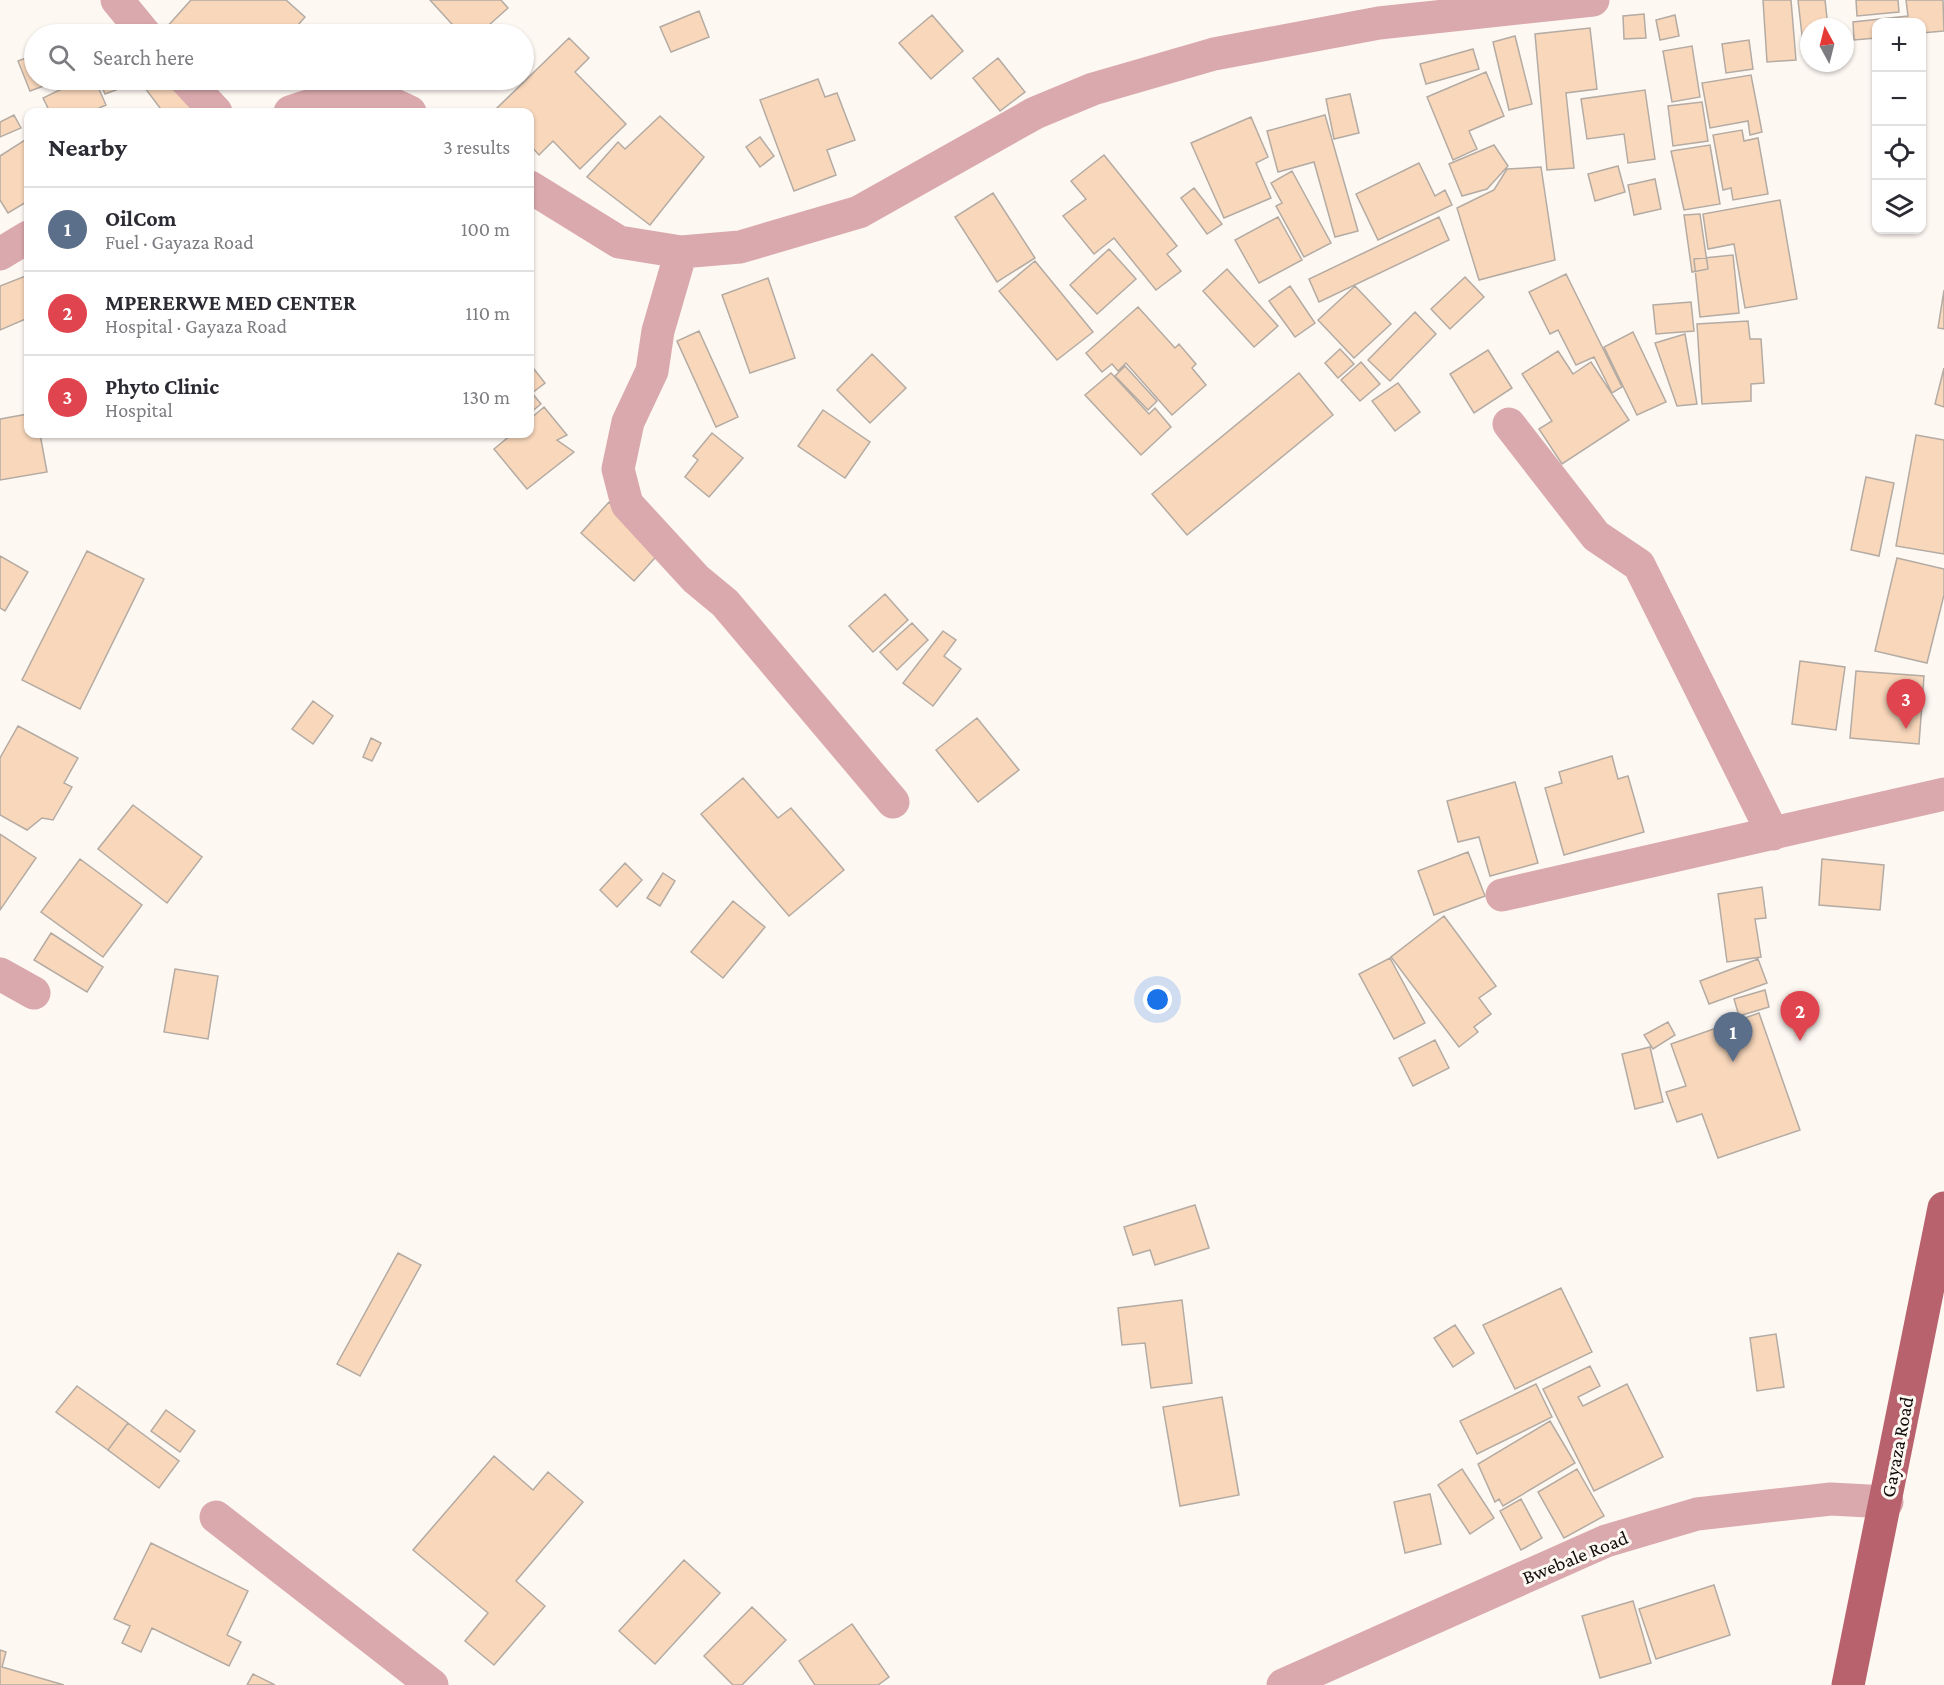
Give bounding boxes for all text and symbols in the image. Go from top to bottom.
north arrow [1800,18,1854,72]
map controls [1872,18,1926,234]
button: + [1872,18,1926,72]
search box [24,24,534,90]
icon: search [45,41,78,74]
text: Search here [93,45,194,70]
button: − [1872,72,1926,126]
button: locate [1872,126,1926,180]
text: Nearby [48,133,127,162]
text: 3 results [443,136,510,158]
button: layers [1872,180,1926,234]
text: OilCom [105,206,176,231]
text: 1 [64,218,71,240]
text: 100 m [461,218,510,240]
text: Fuel · Gayaza Road [105,231,254,253]
text: MPERERWE MED CENTER [105,290,356,315]
text: 2 [62,302,73,324]
text: 110 m [466,302,510,324]
text: Hospital · Gayaza Road [105,315,287,337]
text: Phyto Clinic [105,374,219,399]
text: 3 [63,386,72,408]
text: 130 m [463,386,510,408]
text: Hospital [105,399,173,421]
pin: 3 [1886,680,1926,729]
your location [1143,985,1172,1014]
pin: 2 [1780,992,1820,1041]
pin: 1 [1714,1012,1752,1062]
street label: Gayaza Road [1876,1394,1919,1499]
street label: Bwebale Road [1519,1526,1631,1588]

